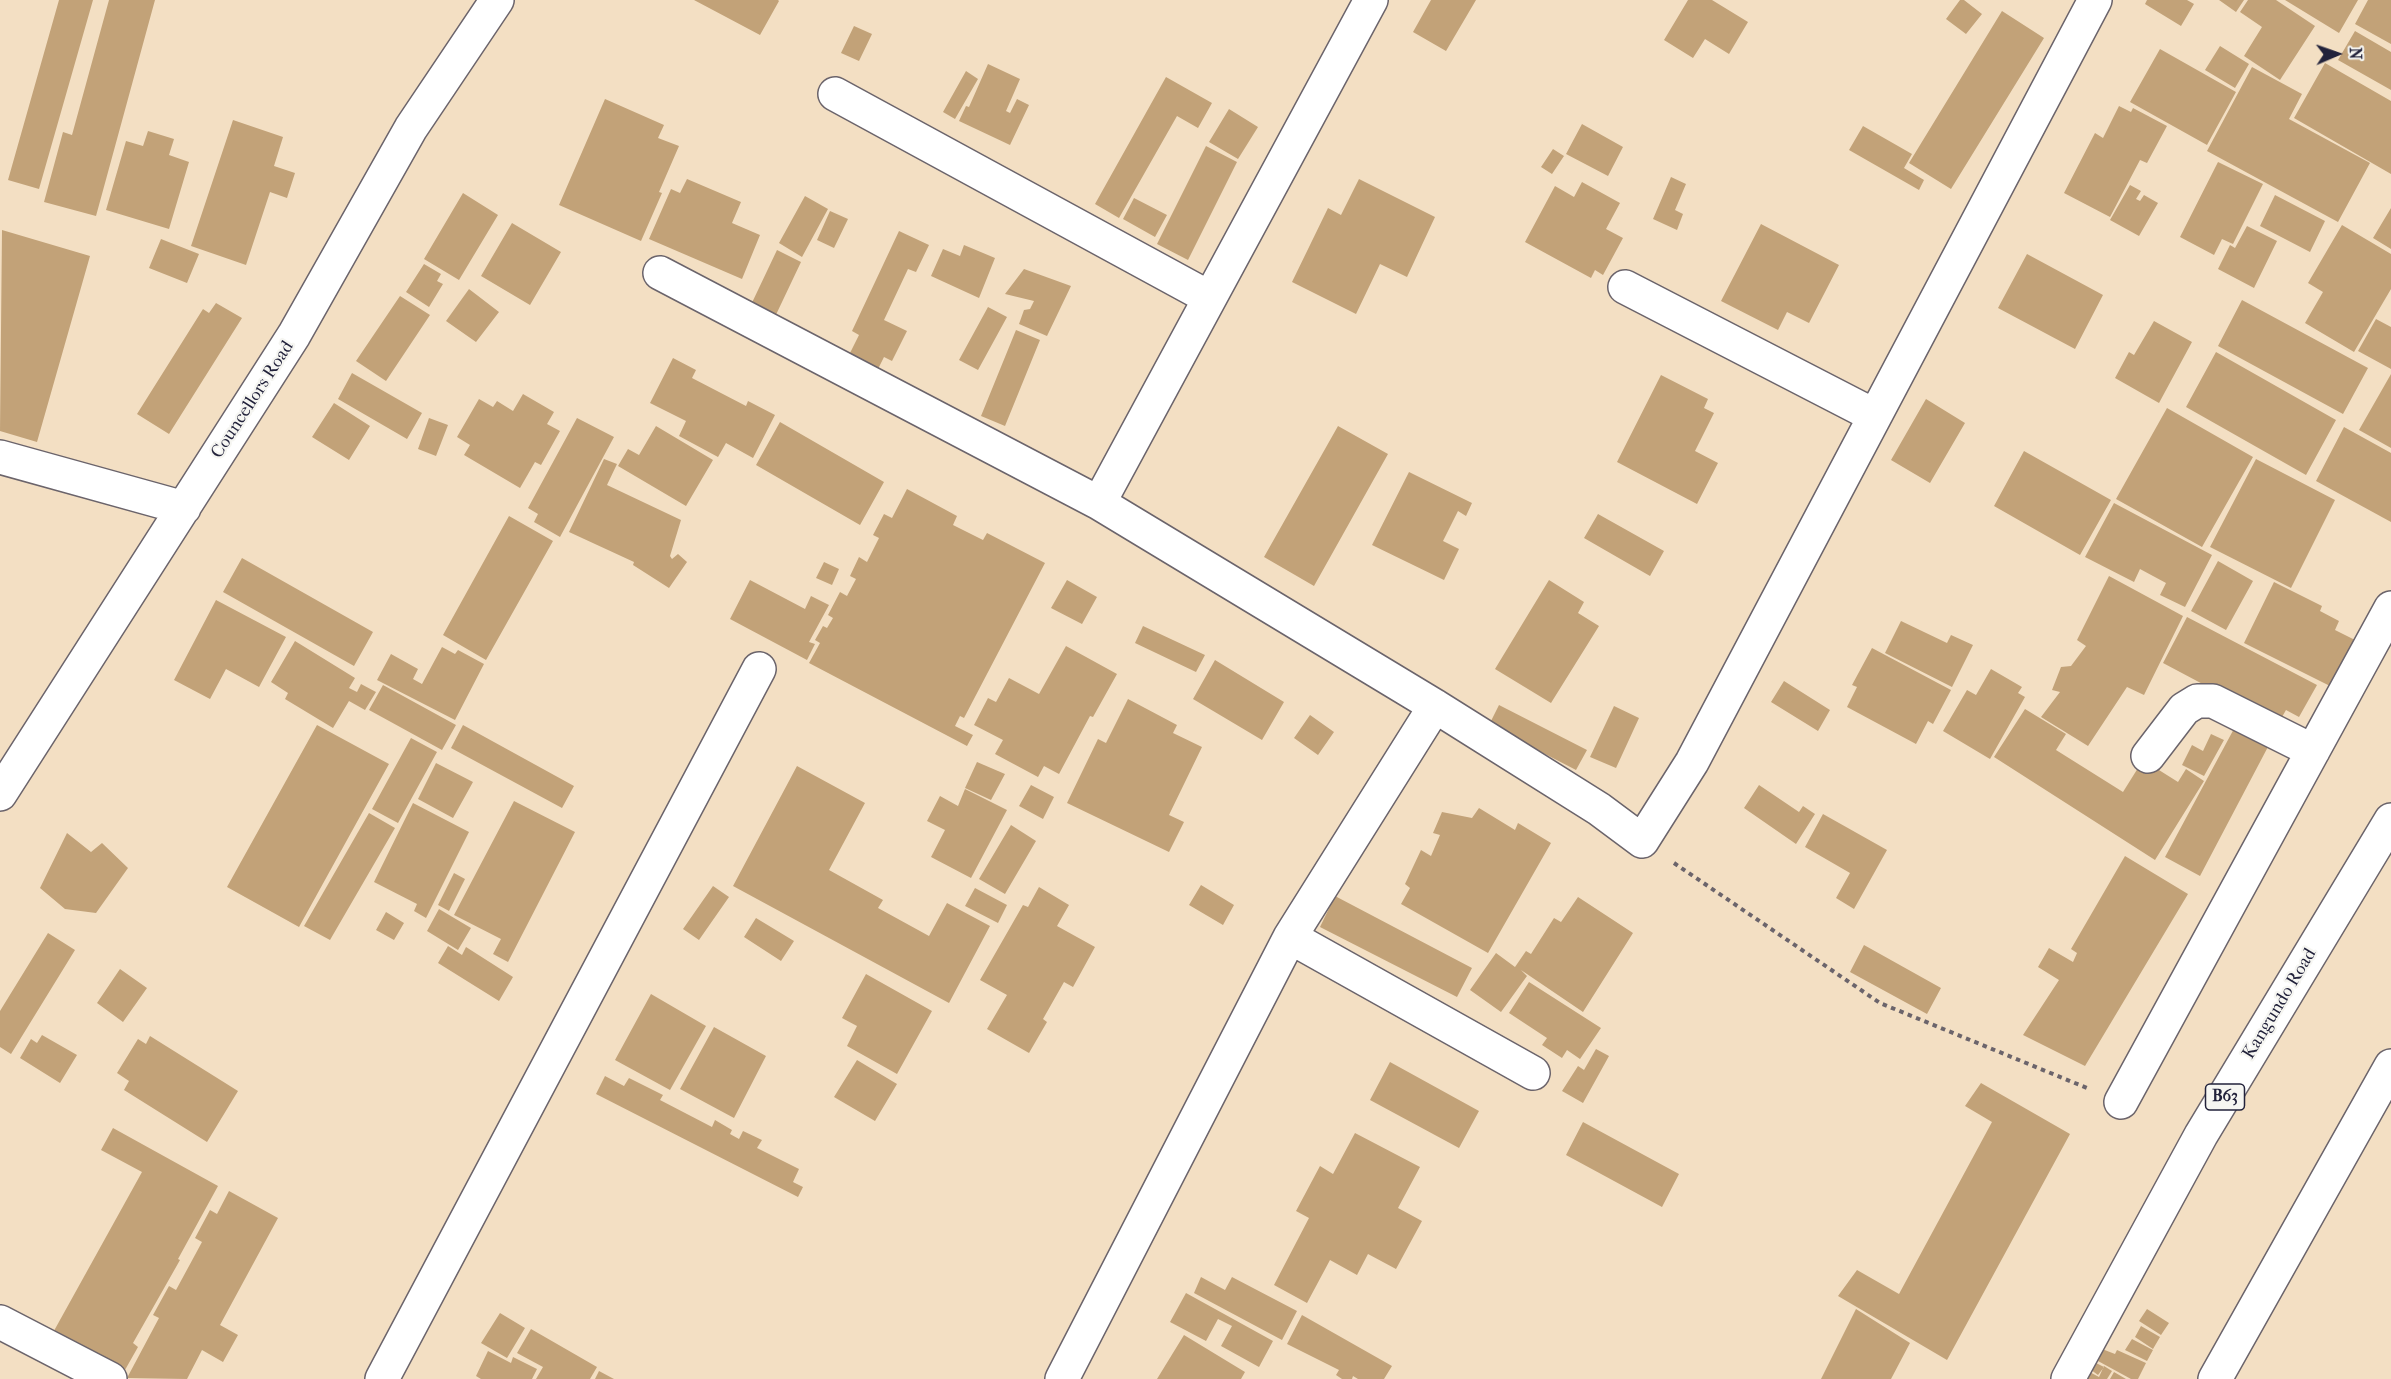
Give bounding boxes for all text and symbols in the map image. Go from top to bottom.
north arrow [2307,24,2367,84]
text: N [2346,47,2365,60]
street label: Councellors Road [207,337,299,463]
street label: Kangundo Road [2238,945,2322,1063]
road number: B63 [2206,1084,2244,1110]

